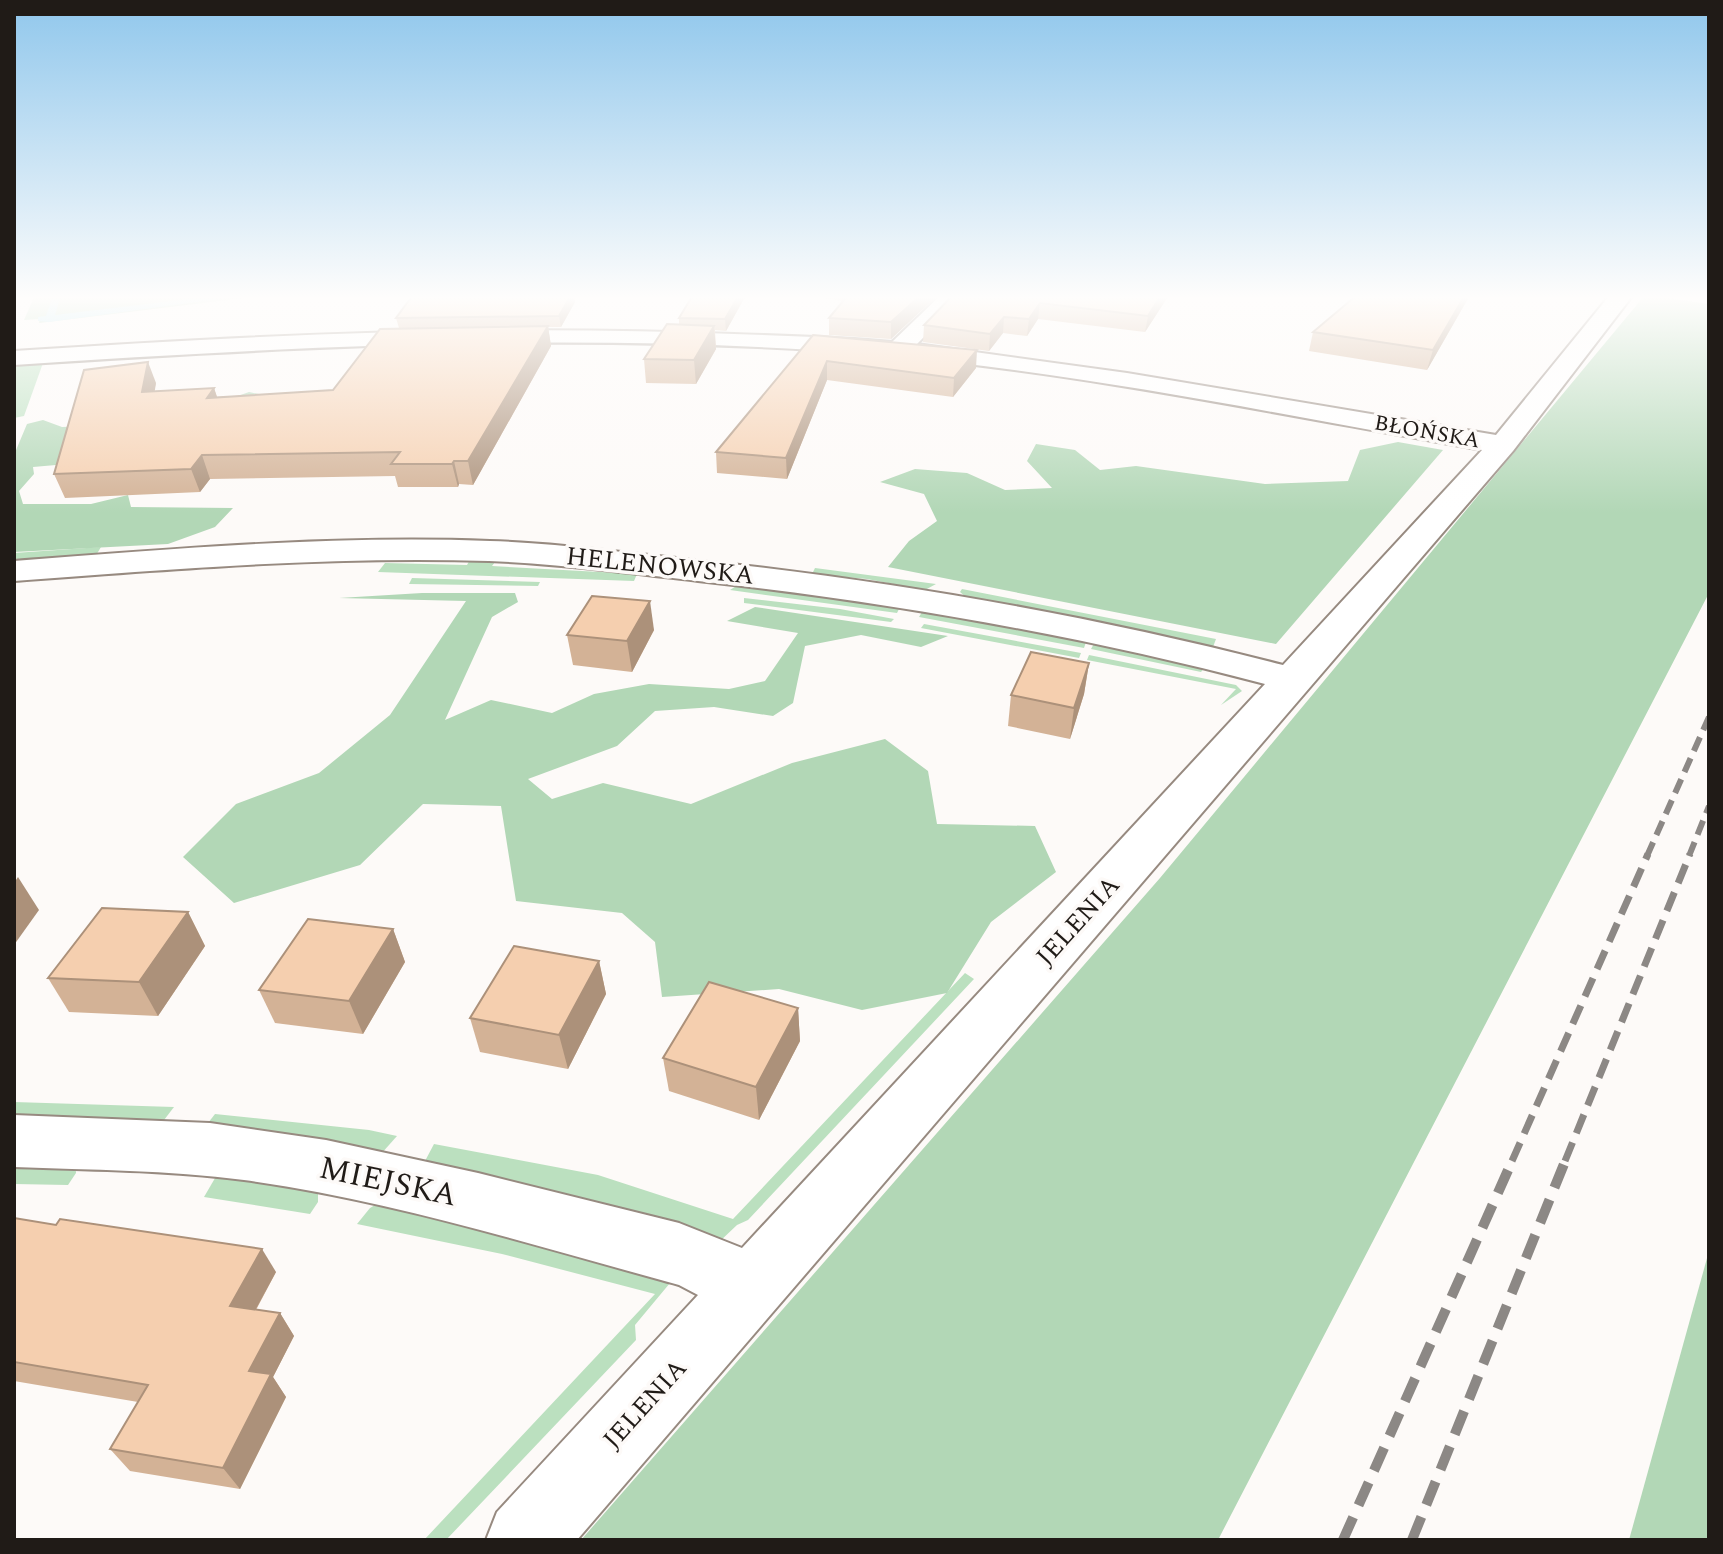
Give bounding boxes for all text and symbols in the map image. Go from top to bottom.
street label: BŁOŃSKA [1371,406,1483,458]
street label: HELENOWSKA [564,536,756,596]
street label: JELENIA [1026,867,1130,975]
street label: MIEJSKA [315,1144,461,1220]
street label: JELENIA [593,1350,697,1458]

